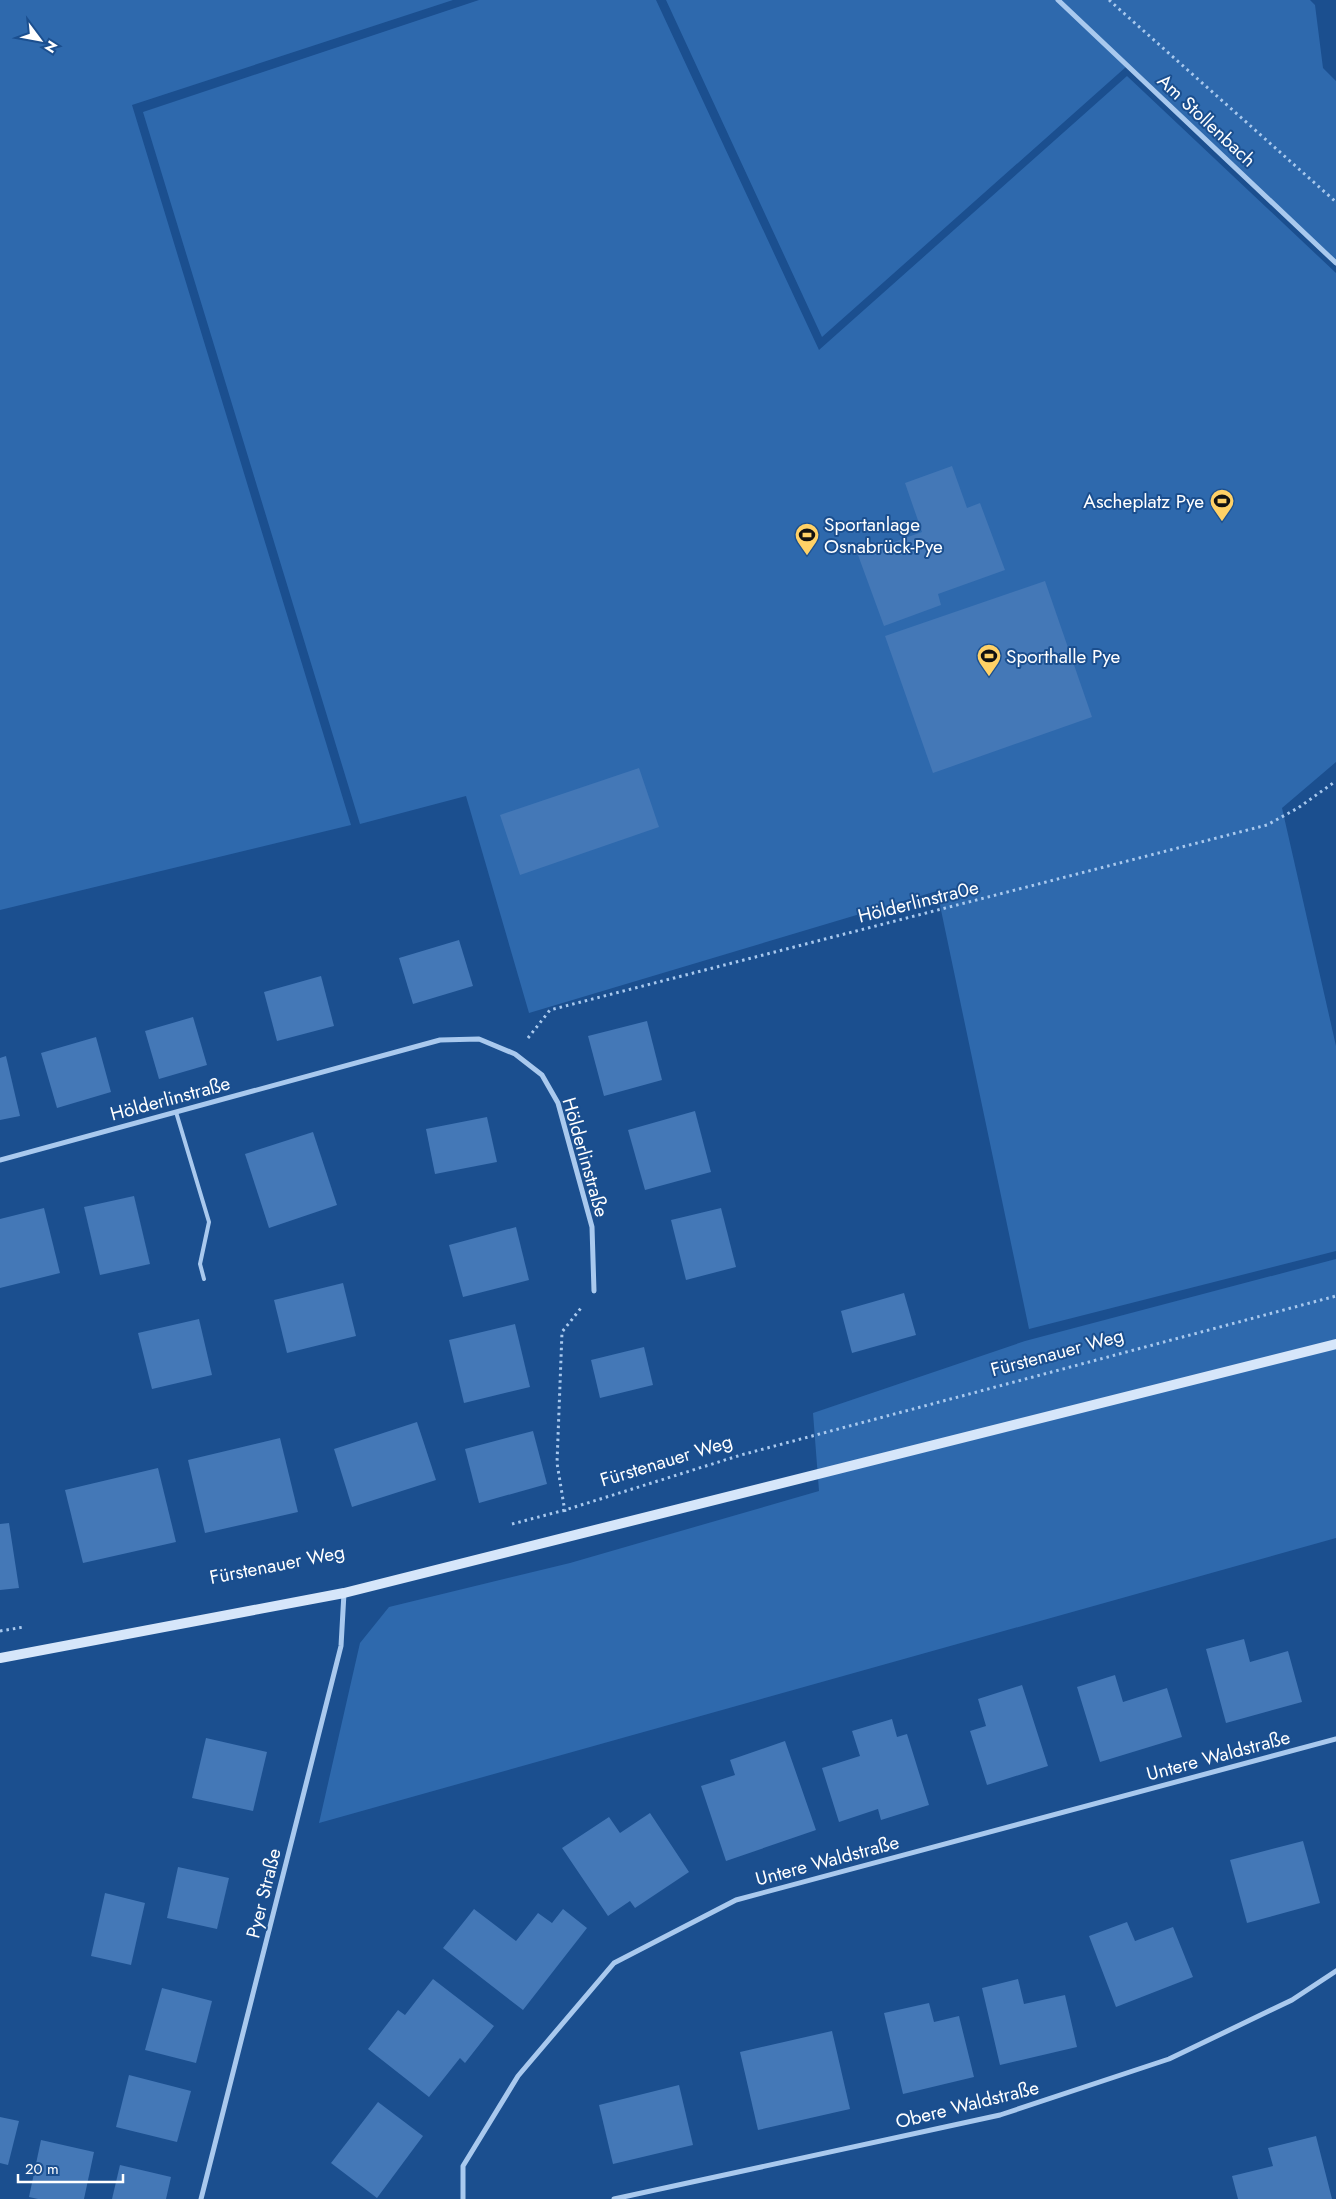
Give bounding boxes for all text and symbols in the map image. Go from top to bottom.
north arrow [15,15,65,65]
text: N [40,37,62,57]
street label: Am Stollenbach [1151,68,1262,173]
place label: Ascheplatz Pye [1083,488,1204,515]
sports icon: Ascheplatz Pye [1209,488,1235,522]
place label: Sportanlage Osnabrück-Pye [824,511,943,560]
sports icon: Sportanlage Osnabrück-Pye [794,522,820,556]
sports icon: Sporthalle Pye [976,643,1002,677]
place label: Sporthalle Pye [1006,643,1121,670]
street label: Hölderlinstra0e [855,873,982,930]
street label: Hölderlinstraße [107,1069,233,1127]
street label: Hölderlinstraße [556,1094,616,1220]
street label: Fürstenauer Weg [987,1322,1127,1383]
street label: Fürstenauer Weg [597,1428,736,1493]
street label: Fürstenauer Weg [207,1538,347,1591]
street label: Untere Waldstraße [1143,1723,1293,1788]
street label: Untere Waldstraße [752,1828,902,1893]
street label: Pyer Straße [239,1845,288,1941]
street label: Obere Waldstraße [893,2074,1042,2135]
scale bar [18,2152,122,2184]
text: 20 m [25,2158,59,2180]

